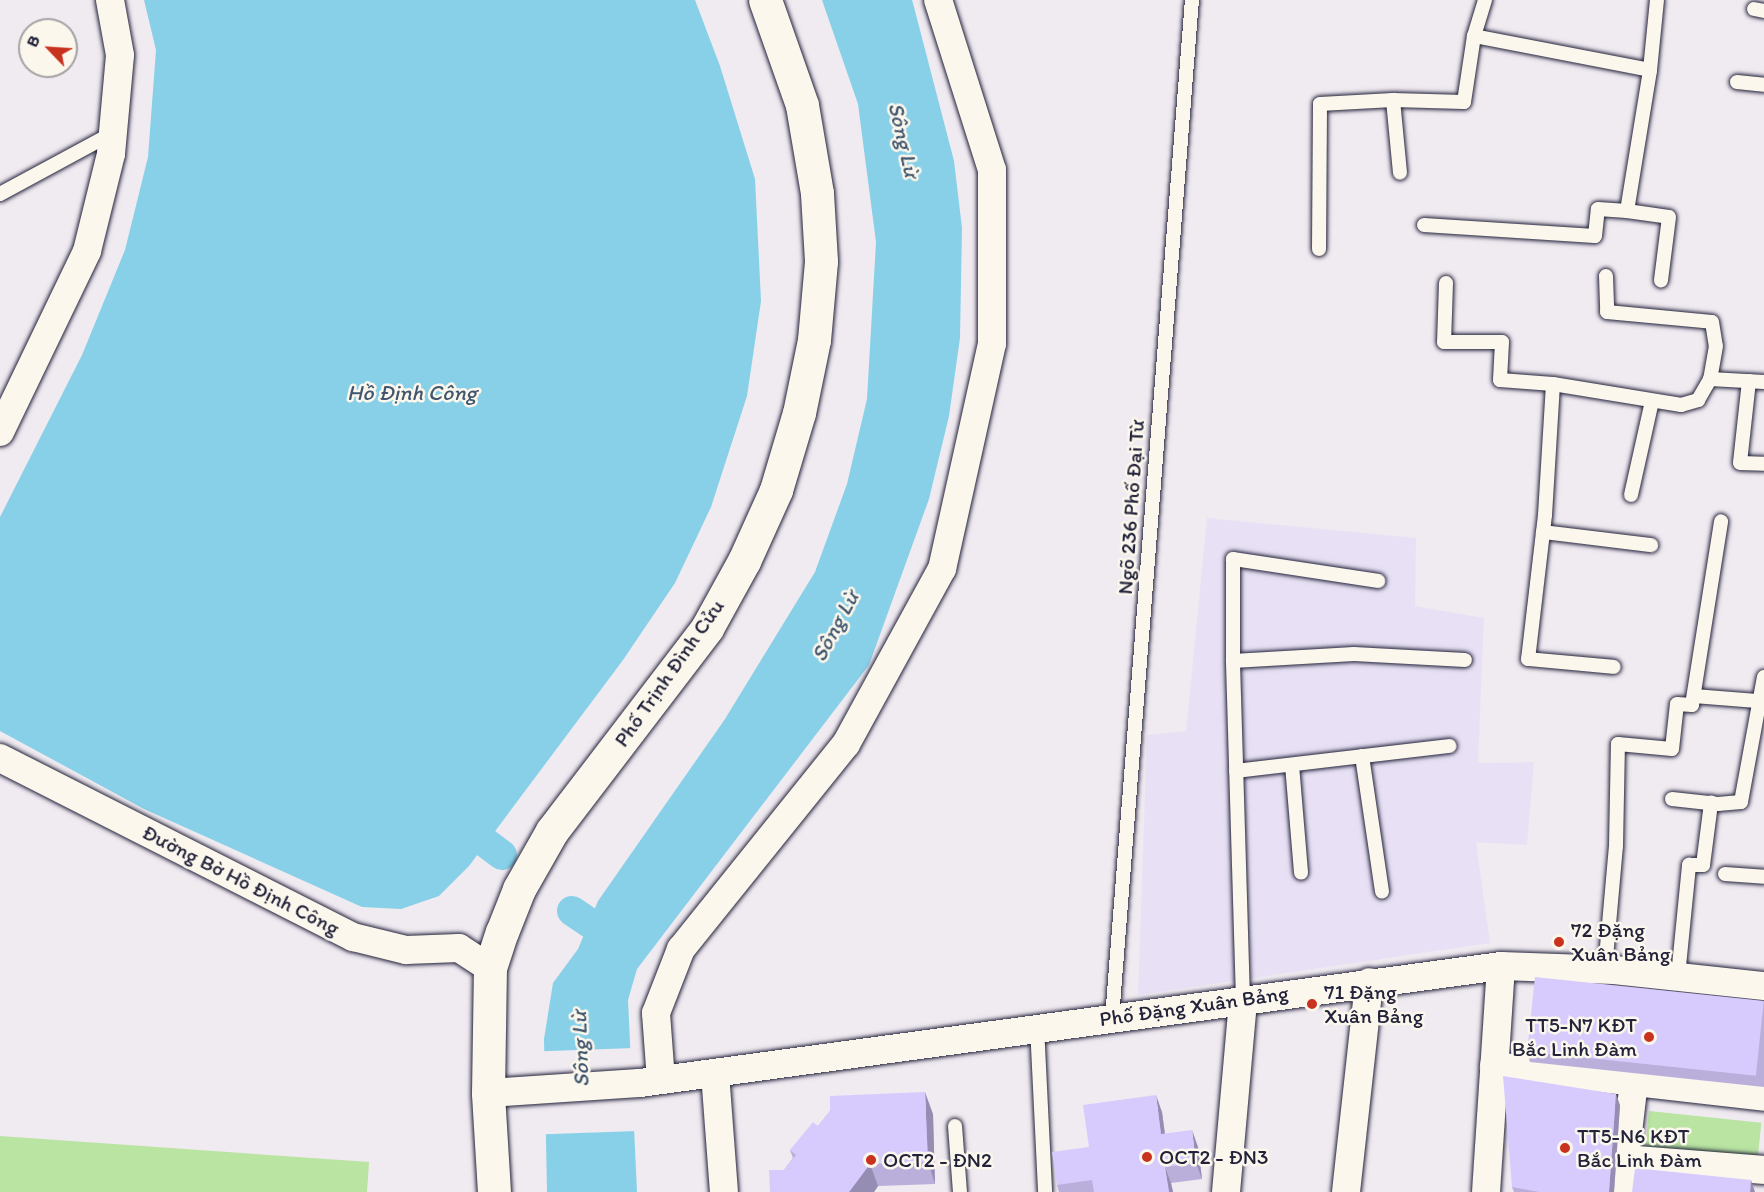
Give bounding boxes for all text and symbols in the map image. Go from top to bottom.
north arrow [18,18,78,78]
text: B [22,32,44,50]
water label: Sông Lừ [883,100,925,180]
water label: Hồ Định Công [347,380,477,406]
street label: Ngõ 236 Phố Đại Từ [1112,419,1150,595]
water label: Sông Lừ [805,586,865,666]
street label: Phố Trịnh Đình Cửu [609,594,729,752]
street label: Đường Bờ Hồ Định Công [138,819,344,941]
place label: 72 Đặng Xuân Bảng [1571,917,1671,967]
marker: 72 Đặng Xuân Bảng [1552,935,1566,949]
place label: 71 Đặng Xuân Bảng [1324,979,1424,1029]
street label: Phố Đặng Xuân Bảng [1098,980,1290,1032]
marker: 71 Đặng Xuân Bảng [1305,997,1319,1011]
water label: Sông Lừ [565,1010,595,1088]
place label: TT5-N7 KĐT Bắc Linh Đàm [1512,1012,1637,1062]
marker: TT5-N7 KĐT Bắc Linh Đàm [1642,1030,1656,1044]
place label: TT5-N6 KĐT Bắc Linh Đàm [1577,1123,1702,1173]
marker: TT5-N6 KĐT Bắc Linh Đàm [1558,1141,1572,1155]
place label: OCT2 - ĐN3 [1159,1144,1268,1170]
place label: OCT2 - ĐN2 [883,1147,992,1173]
marker: OCT2 - ĐN3 [1140,1150,1154,1164]
marker: OCT2 - ĐN2 [864,1153,878,1167]

